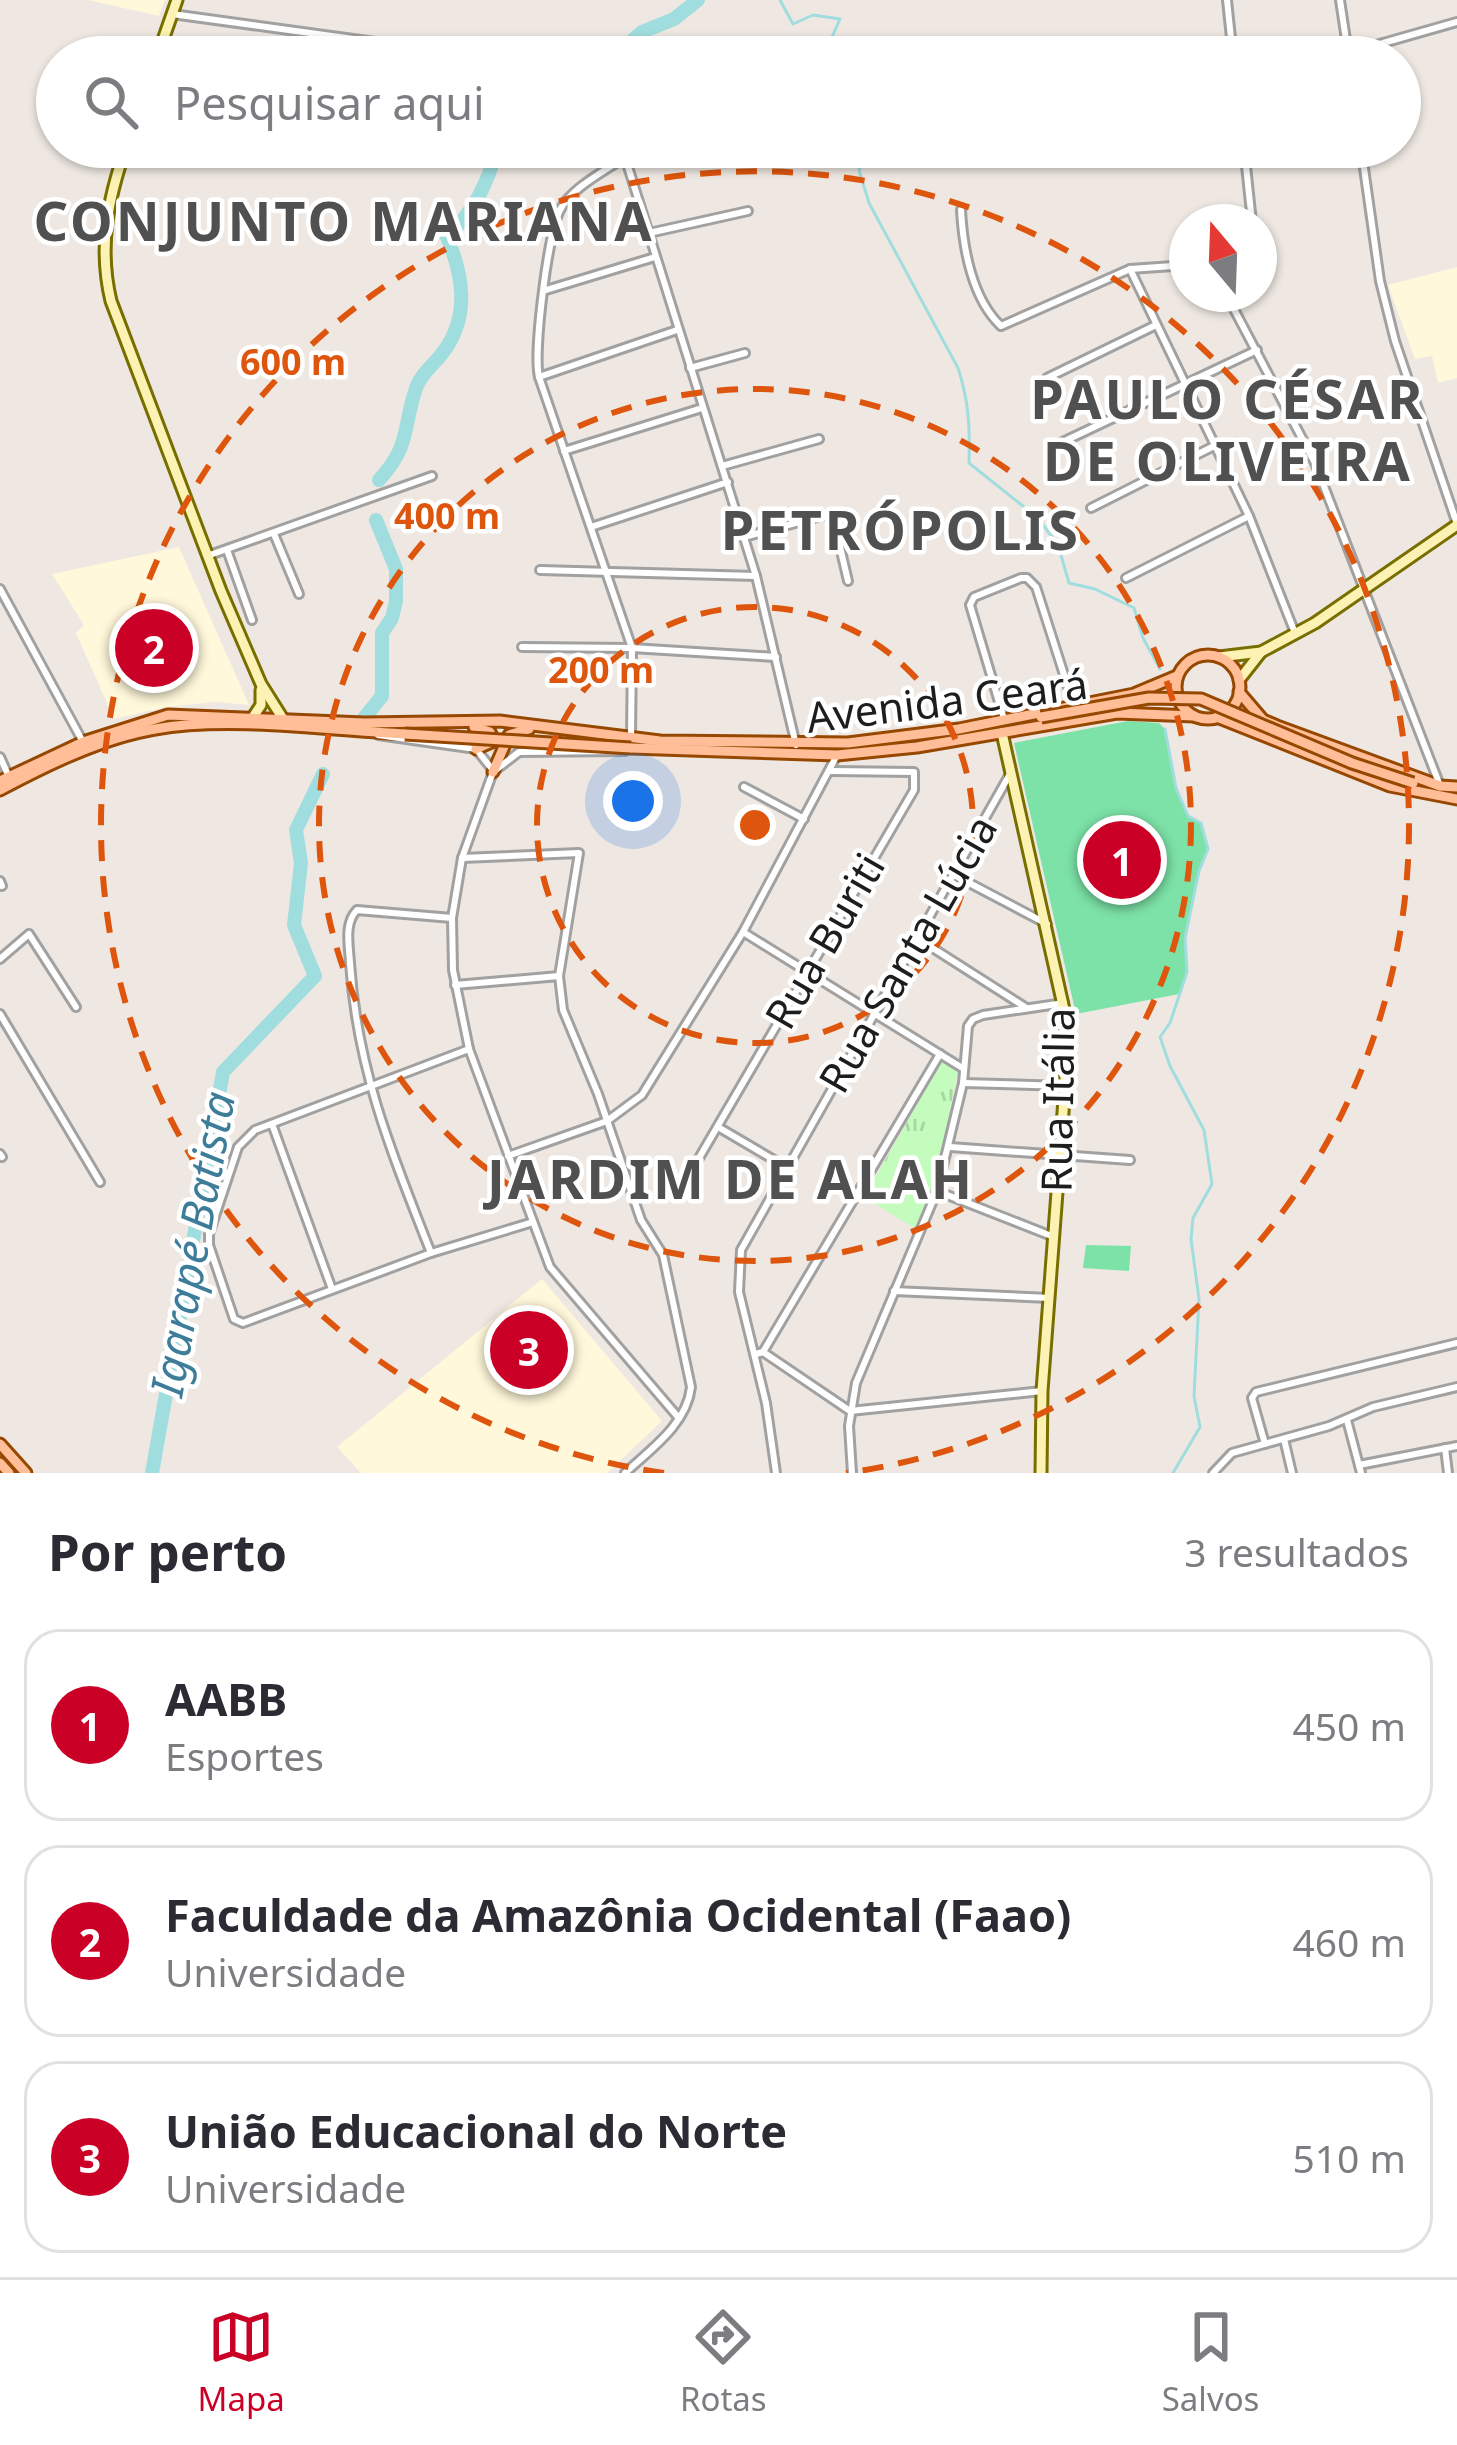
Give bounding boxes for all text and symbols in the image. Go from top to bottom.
search box [36,36,1421,168]
icon: search [78,69,144,135]
text: Pesquisar aqui [174,72,485,133]
district label: CONJUNTO MARIANA [34,183,655,257]
north arrow [1169,204,1277,312]
text: 600 m [240,337,346,386]
district label: PAULO CÉSAR DE OLIVEIRA [1030,361,1426,497]
text: 400 m [394,491,500,540]
district label: PETRÓPOLIS [721,492,1081,566]
pin: 2 [115,603,193,693]
text: 200 m [548,645,654,694]
street label: Avenida Ceará [803,654,1091,745]
your location [603,771,663,831]
centre of rings [734,804,776,846]
street label: Rua Santa Lúcia [804,804,1009,1102]
pin: 1 [1083,815,1161,905]
street label: Rua Buriti [751,842,897,1039]
street label: Rua Itália [1026,1007,1087,1193]
water label: Igarapé Batista [135,1087,248,1402]
district label: JARDIM DE ALAH [483,1141,975,1215]
pin: 3 [490,1305,568,1395]
text: Por perto [48,1516,287,1586]
text: 3 resultados [1184,1525,1409,1578]
text: AABB [165,1668,287,1729]
text: 1 [79,1699,101,1752]
text: 450 m [1292,1699,1406,1752]
text: Esportes [165,1729,324,1782]
text: Faculdade da Amazônia Ocidental (Faao) [165,1884,1071,1945]
text: 2 [79,1915,101,1968]
text: 460 m [1292,1915,1406,1968]
text: Universidade [165,1945,406,1998]
text: União Educacional do Norte [165,2100,787,2161]
text: 3 [79,2131,101,2184]
text: 510 m [1292,2131,1406,2184]
text: Universidade [165,2161,406,2214]
tab: Mapa [198,2304,285,2421]
tab: Rotas [680,2304,767,2421]
tab: Salvos [1162,2304,1259,2421]

